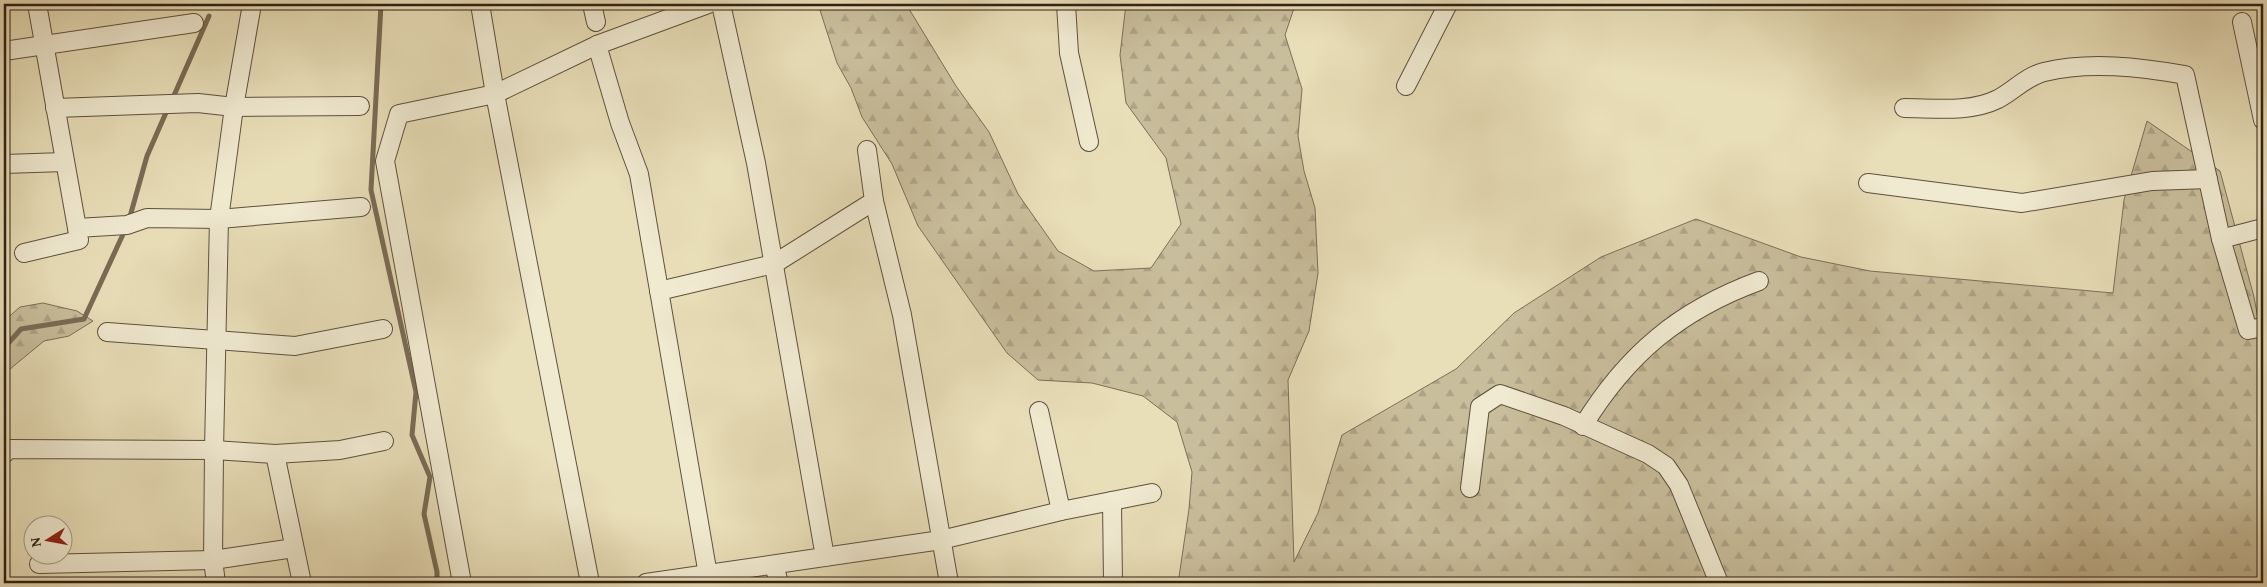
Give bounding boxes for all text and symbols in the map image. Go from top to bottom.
north arrow [22,514,72,564]
text: N [24,535,46,549]

